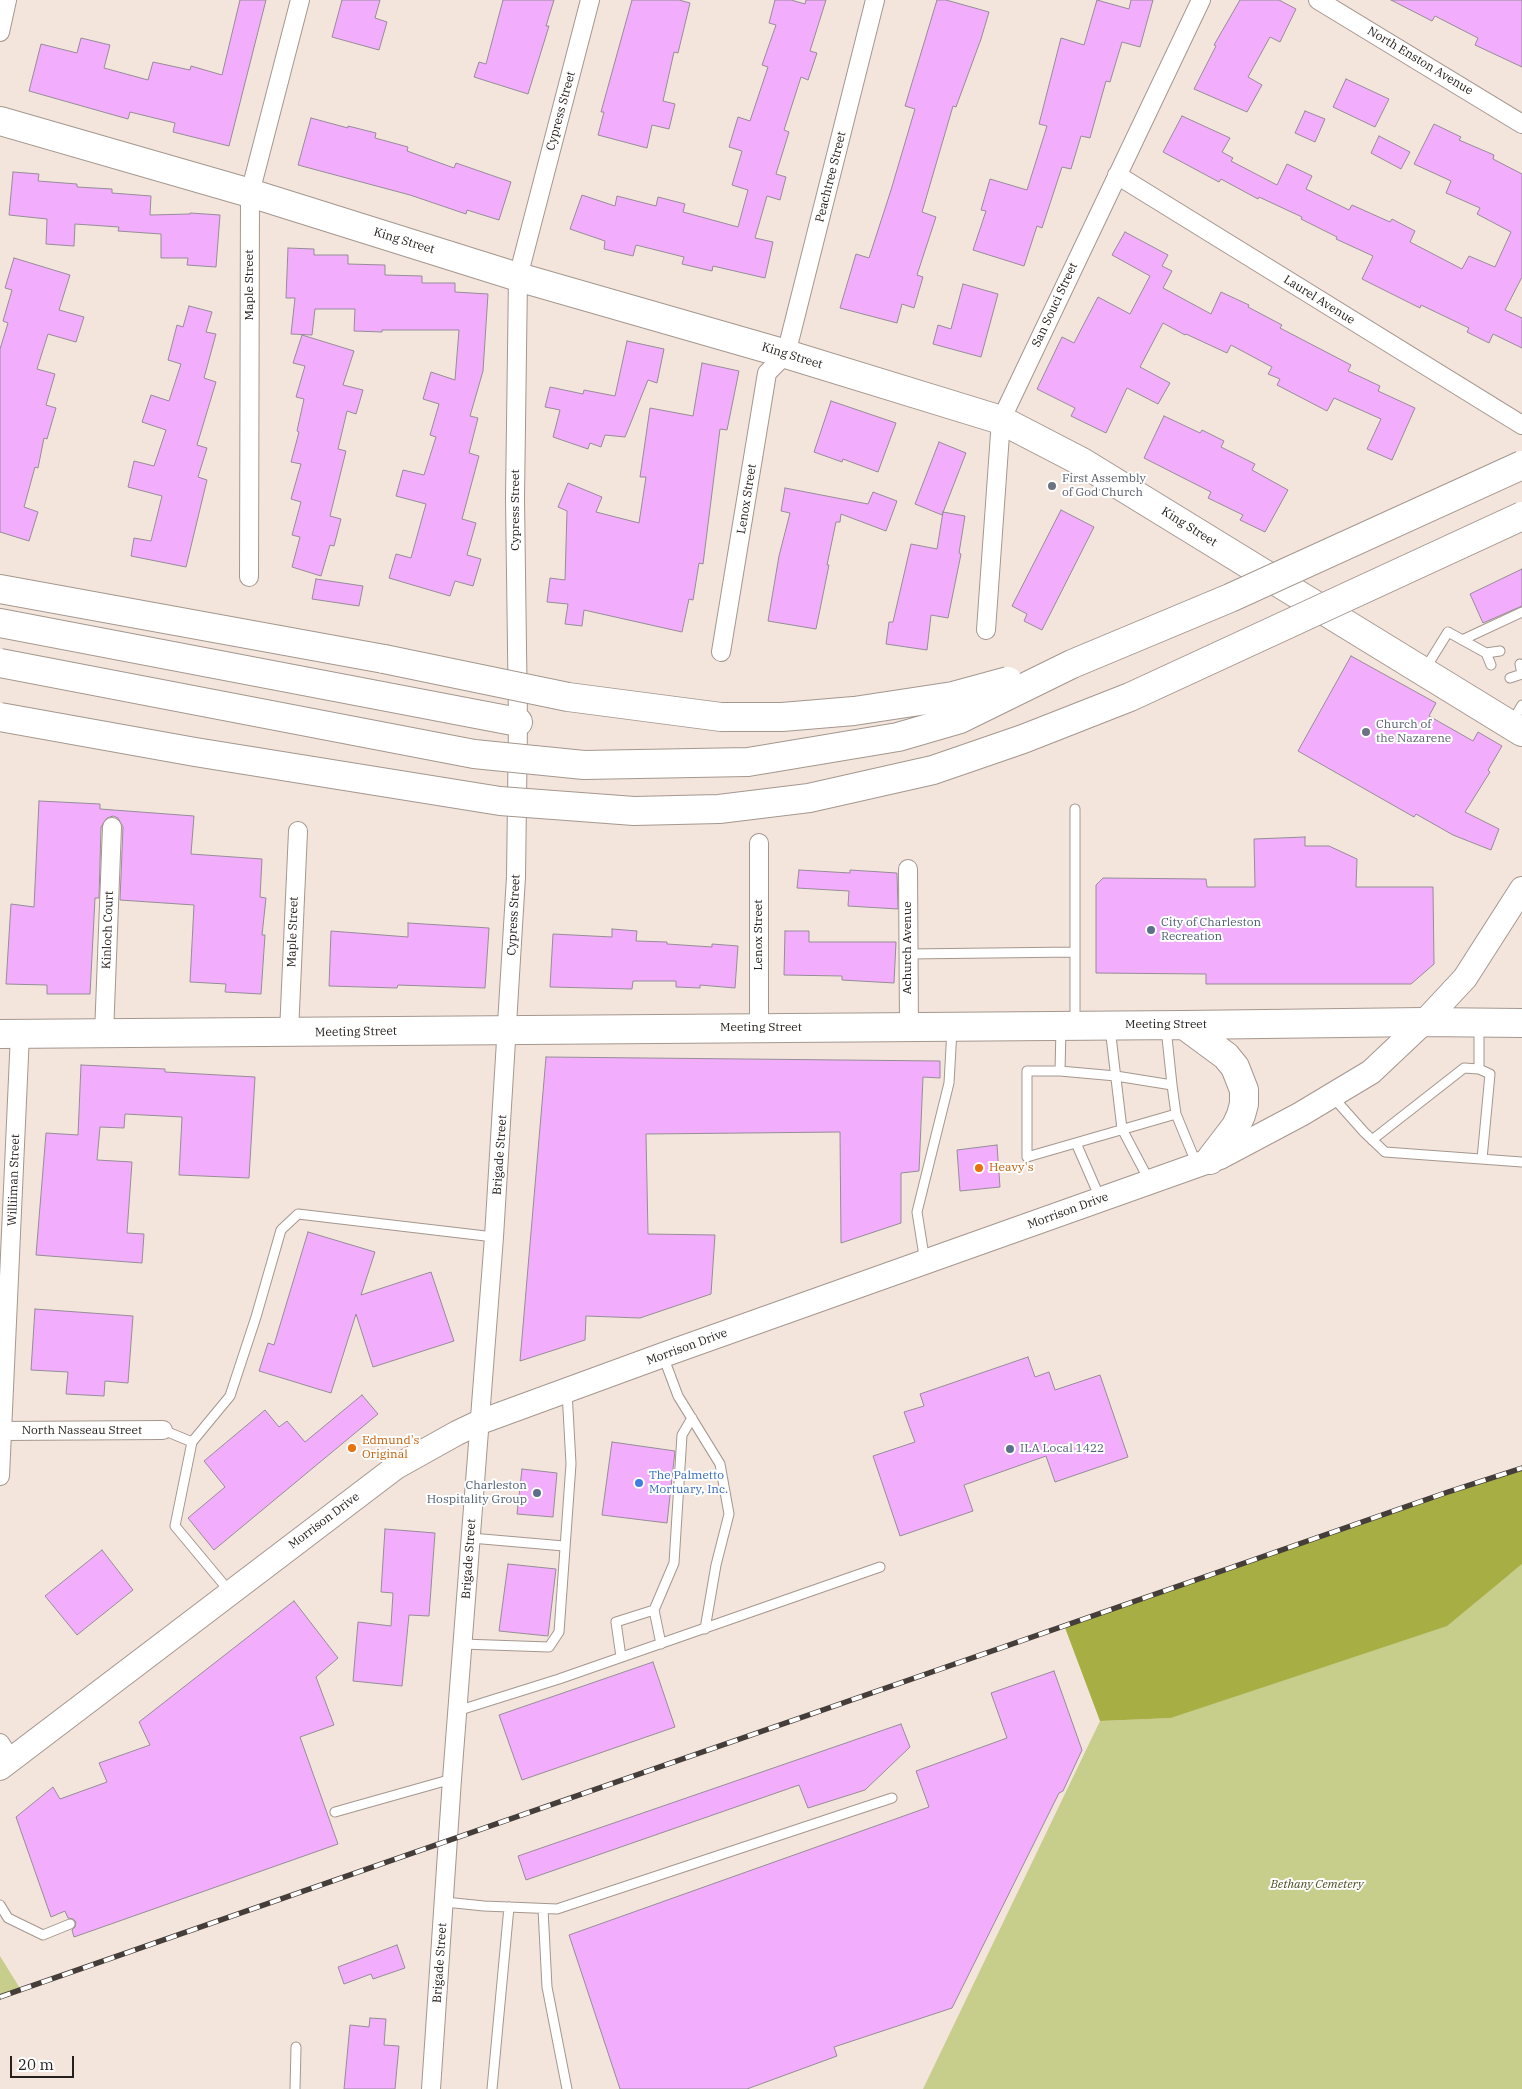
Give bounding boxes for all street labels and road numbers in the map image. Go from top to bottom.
street label: North Enston Avenue [1365,24,1475,98]
street label: Cypress Street [544,70,578,152]
street label: Peachtree Street [813,130,849,224]
street label: King Street [372,225,436,257]
street label: Maple Street [243,250,257,320]
street label: San Souci Street [1029,260,1081,350]
street label: Laurel Avenue [1281,272,1357,328]
street label: King Street [760,340,824,372]
street label: Lenox Street [734,463,760,535]
street label: Cypress Street [509,469,523,551]
street label: King Street [1158,504,1220,550]
street label: Cypress Street [505,874,523,956]
street label: Kinloch Court [99,891,117,969]
street label: Maple Street [285,896,301,968]
street label: Lenox Street [752,899,766,971]
street label: Achurch Avenue [901,901,915,995]
street label: Meeting Street [1125,1018,1207,1032]
street label: Meeting Street [720,1021,802,1035]
street label: Meeting Street [315,1024,397,1040]
street label: Brigade Street [490,1114,510,1196]
street label: Williiman Street [5,1134,23,1226]
street label: Morrison Drive [1026,1190,1110,1232]
street label: Morrison Drive [645,1326,729,1368]
street label: North Nasseau Street [22,1424,142,1438]
street label: Morrison Drive [286,1490,362,1552]
street label: Brigade Street [459,1518,479,1600]
street label: Brigade Street [430,1922,450,2004]

